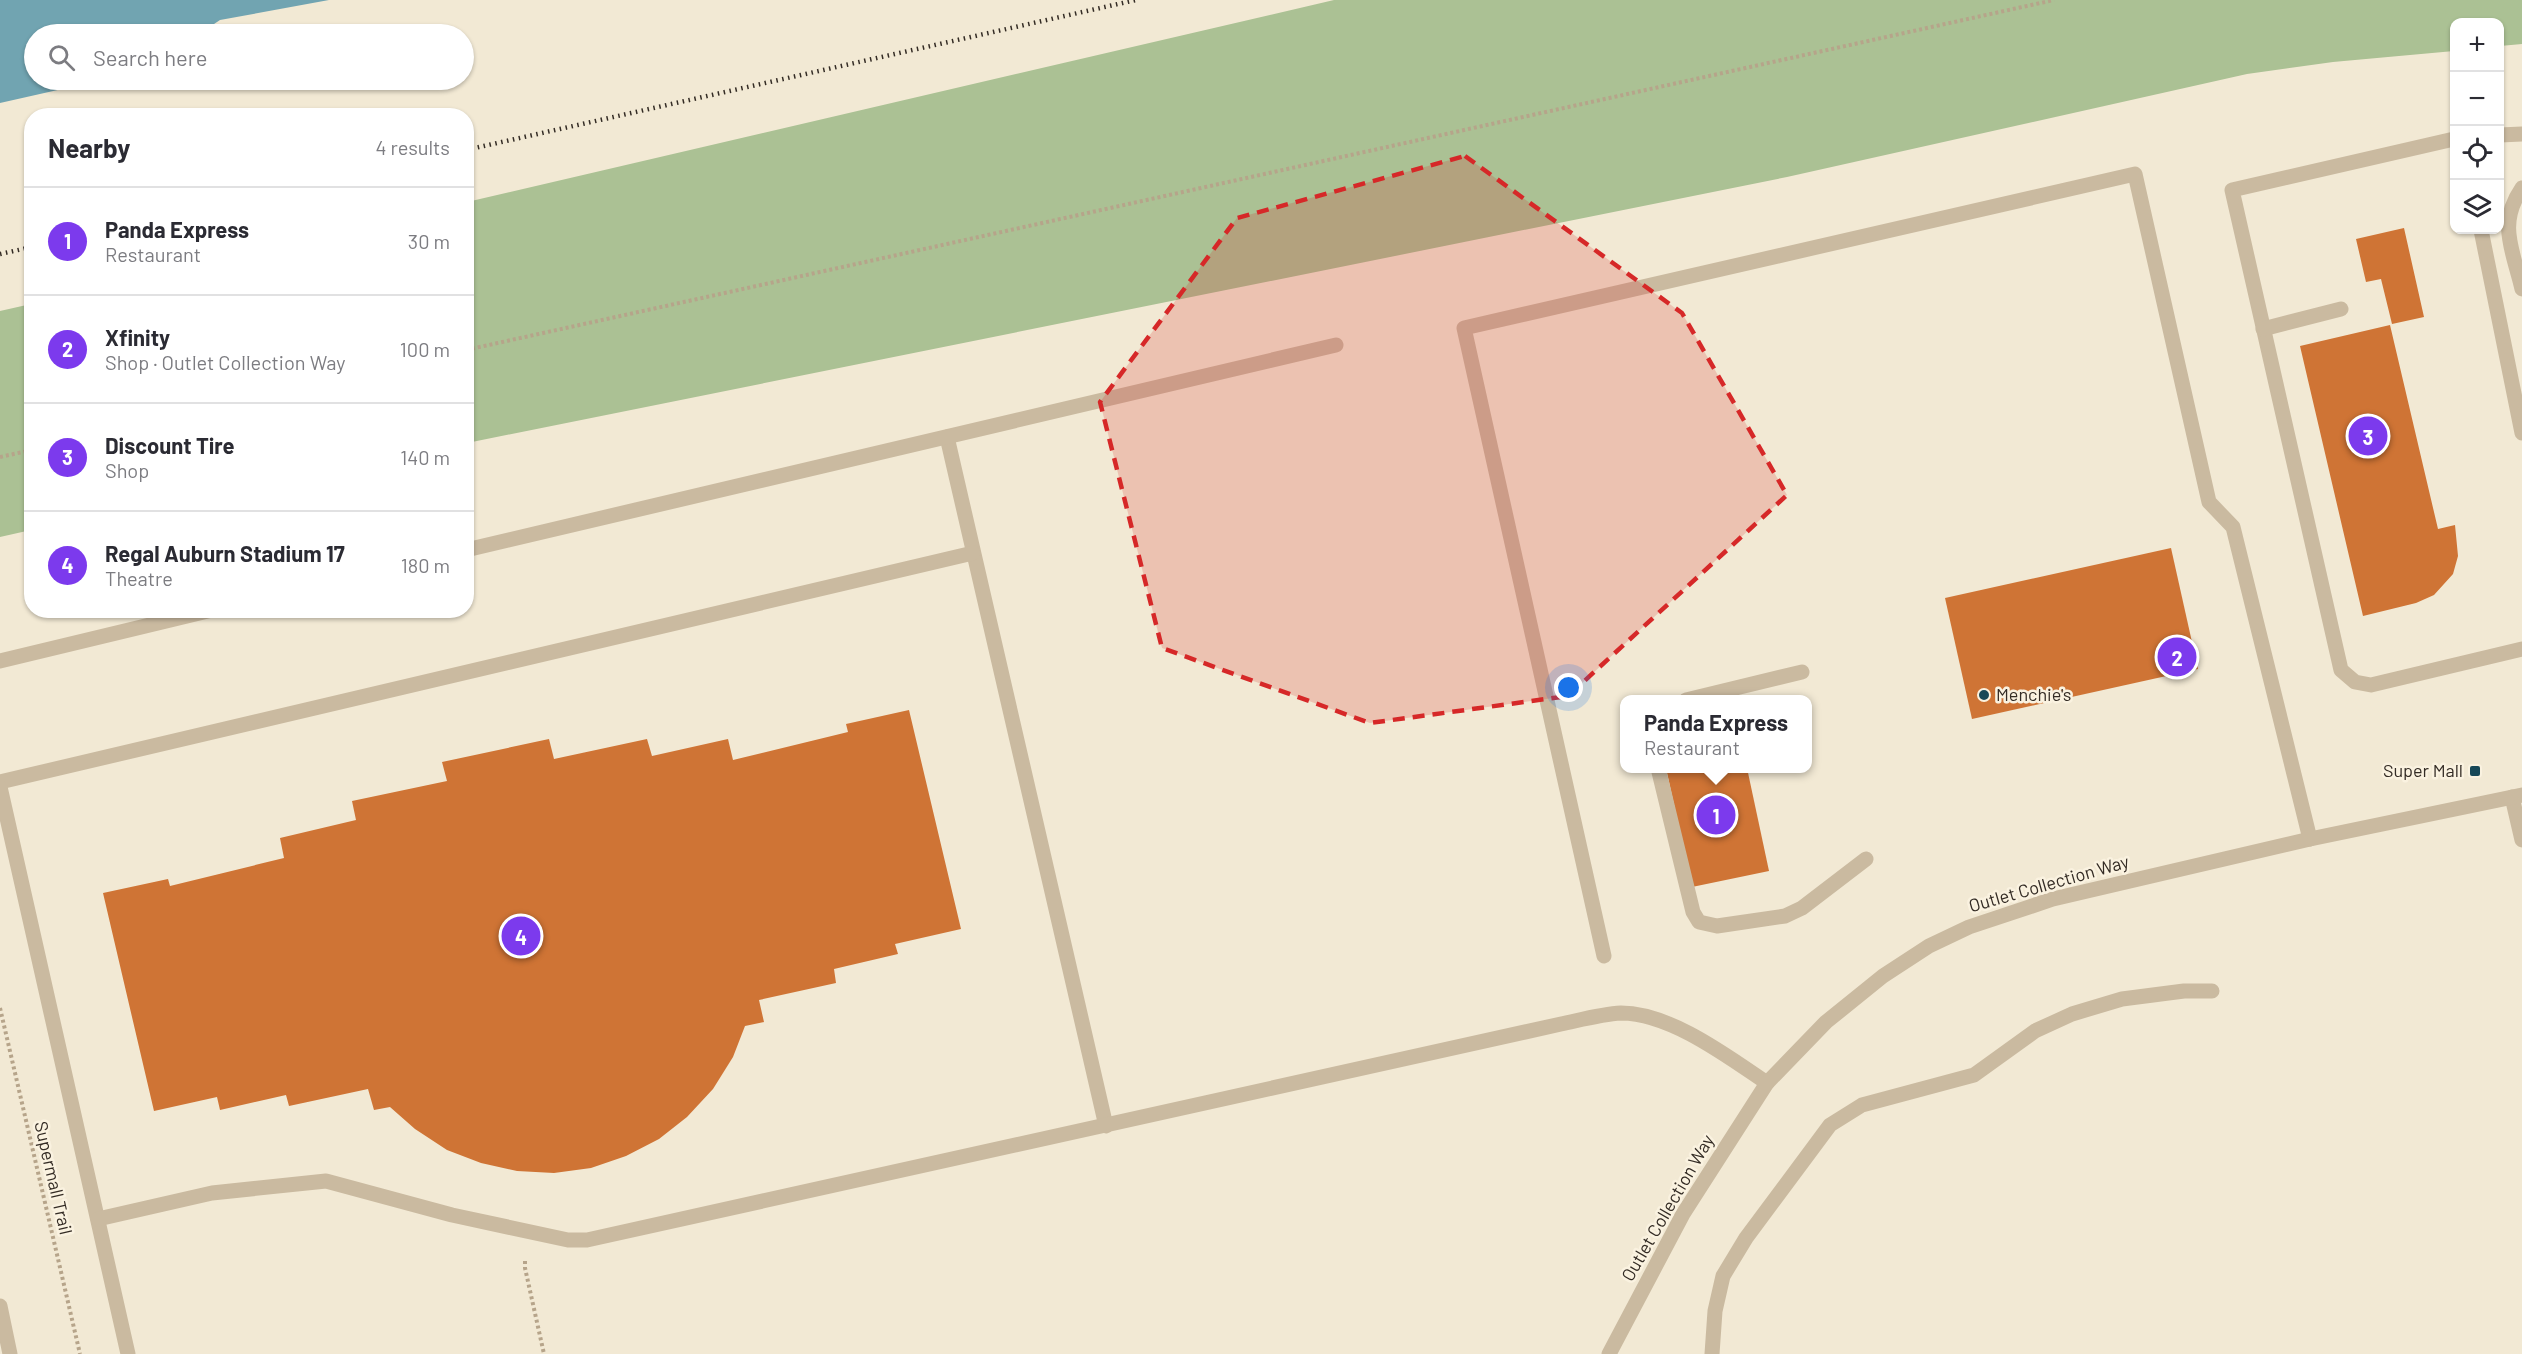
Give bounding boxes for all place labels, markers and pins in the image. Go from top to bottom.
pin: 3 [2348,414,2388,458]
pin: 2 [2158,634,2196,680]
place label: Menchie's [1996,683,2072,705]
marker: Menchie's [1977,688,1991,702]
place label: Super Mall [2383,759,2463,781]
marker: Super Mall [2468,764,2482,778]
pin: 1 [1696,792,1736,838]
pin: 4 [502,914,540,958]

